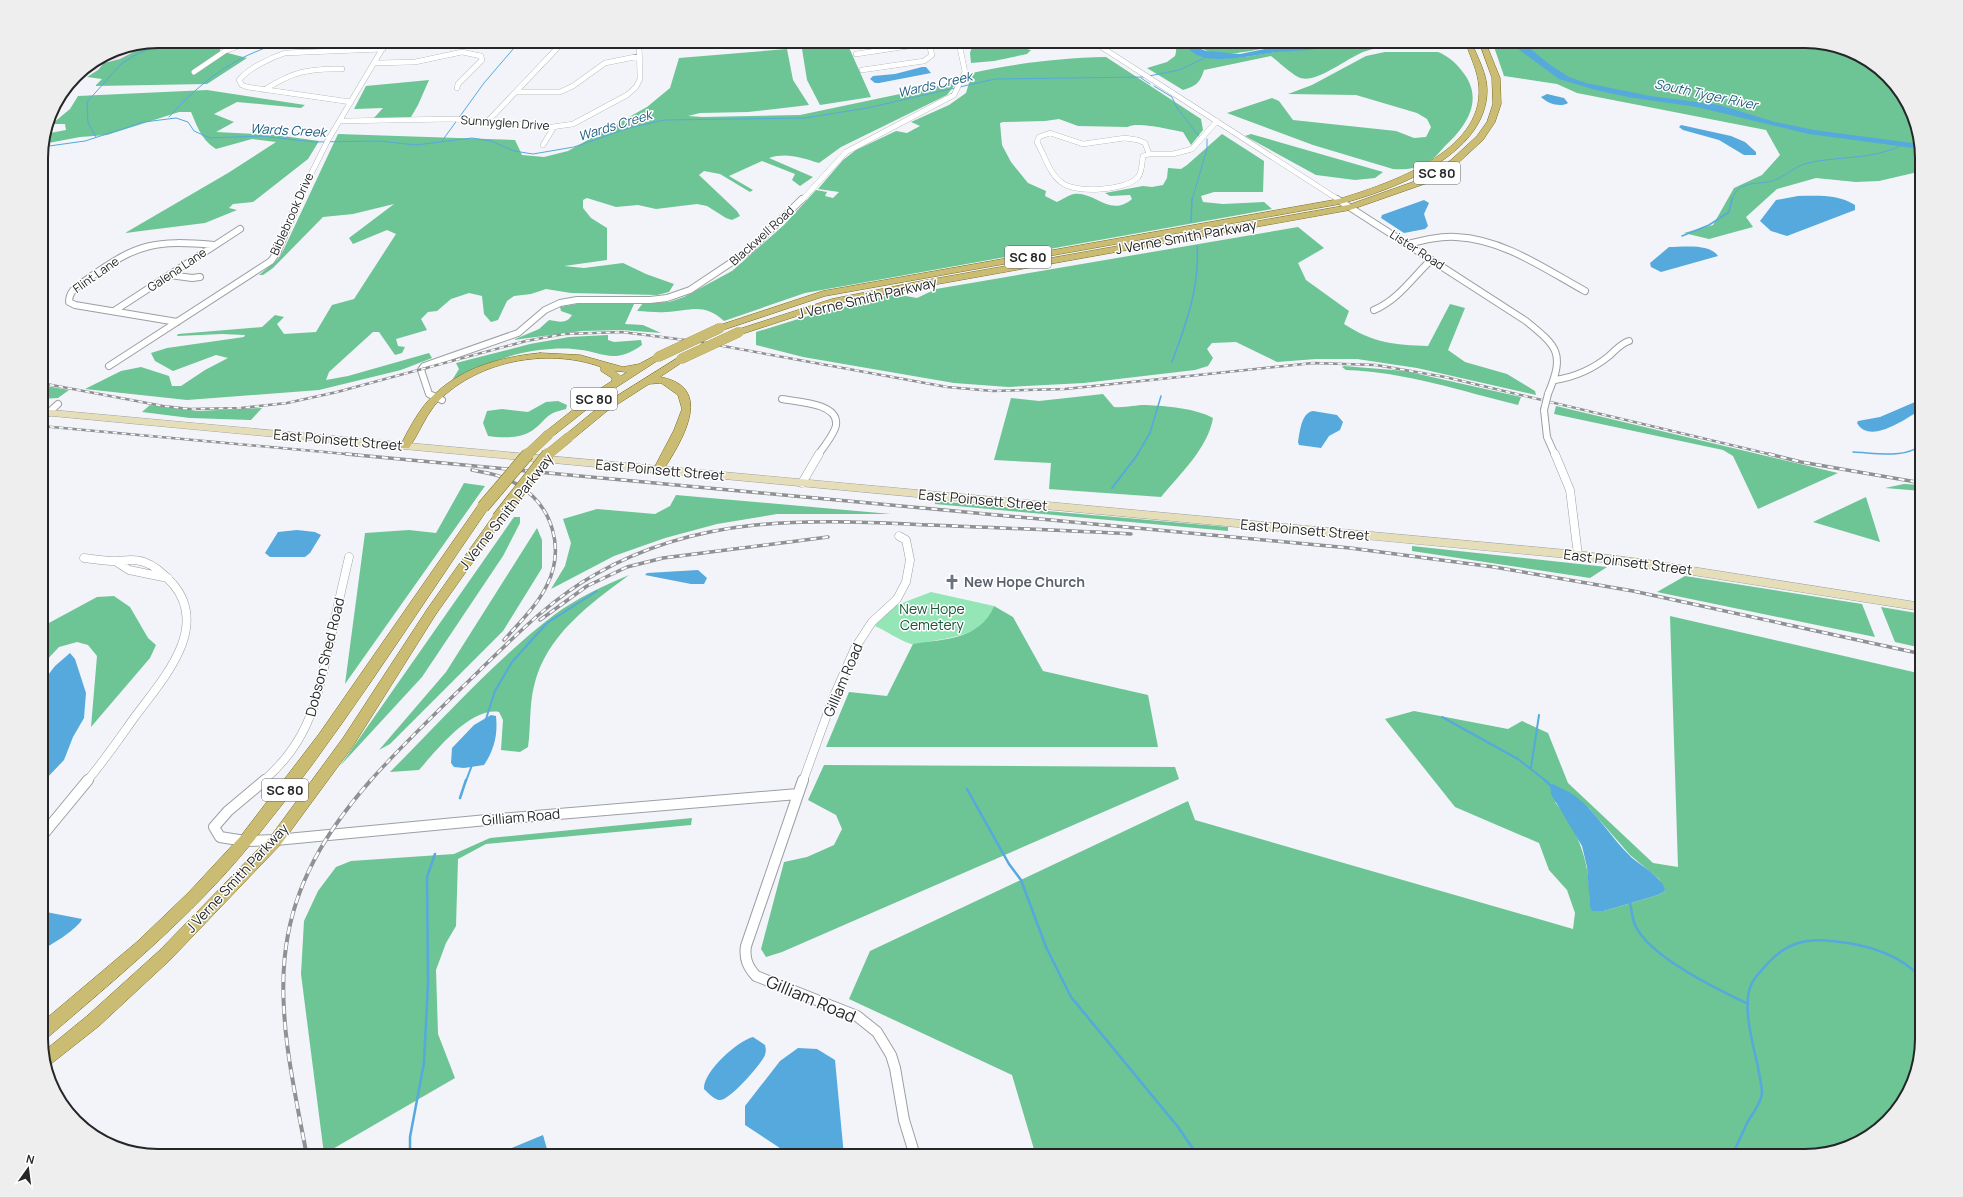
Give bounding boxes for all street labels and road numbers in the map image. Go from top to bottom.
street label: Sunnyglen Drive [460,111,550,134]
road number: SC 80 [1414,162,1460,184]
street label: Biblebrook Drive [266,170,317,258]
street label: Blackwell Road [726,202,798,269]
street label: J Verne Smith Parkway [1114,215,1259,258]
street label: Lister Road [1387,226,1448,274]
street label: Galena Lane [144,244,210,296]
road number: SC 80 [1005,246,1051,268]
street label: Flint Lane [69,252,122,297]
street label: J Verne Smith Parkway [795,272,939,323]
road number: SC 80 [571,388,617,410]
street label: East Poinsett Street [273,424,404,455]
street label: J Verne Smith Parkway [454,449,557,574]
street label: East Poinsett Street [595,454,726,485]
street label: East Poinsett Street [918,484,1049,515]
street label: East Poinsett Street [1240,514,1371,545]
street label: East Poinsett Street [1563,544,1694,579]
street label: Dobson Shed Road [301,595,348,718]
street label: Gilliam Road [818,640,867,720]
road number: SC 80 [262,779,308,801]
street label: Gilliam Road [481,804,561,829]
street label: J Verne Smith Parkway [181,818,293,936]
street label: Gilliam Road [763,969,860,1028]

